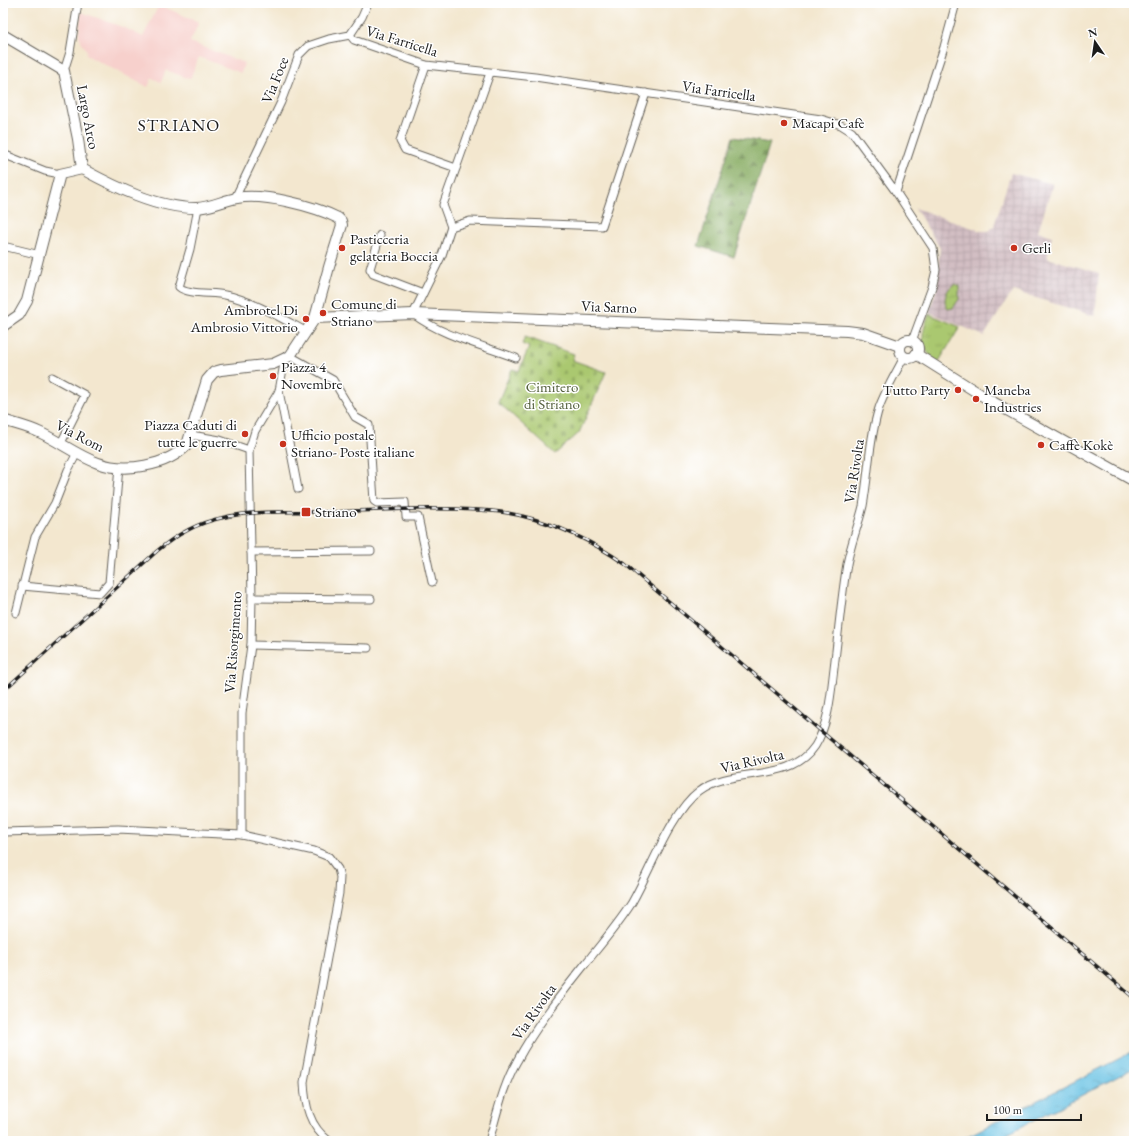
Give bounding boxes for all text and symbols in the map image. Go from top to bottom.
street label: Via Farricella [364,21,440,60]
north arrow [1075,22,1115,62]
text: N [1087,24,1099,40]
street label: Via Foce [257,54,293,106]
street label: Via Farricella [681,76,757,105]
street label: Largo Arco [73,83,104,151]
place label: Macapi Cafè [792,113,865,132]
district label: STRIANO [138,114,220,136]
marker: Macapi Cafè [779,118,789,128]
place label: Pasticceria gelateria Boccia [350,229,438,265]
place label: Gerli [1022,238,1051,257]
marker: Pasticceria gelateria Boccia [337,243,347,253]
marker: Gerli [1009,243,1019,253]
place label: Comune di Striano [331,294,397,330]
street label: Via Sarno [581,296,637,317]
place label: Ambrotel Di Ambrosio Vittorio [189,300,298,336]
marker: Comune di Striano [318,308,328,318]
marker: Ambrotel Di Ambrosio Vittorio [301,314,311,324]
place label: Piazza 4 Novembre [281,357,343,393]
marker: Piazza 4 Novembre [268,371,278,381]
park label: Cimitero di Striano [524,377,580,413]
place label: Tutto Party [882,380,950,399]
place label: Maneba Industries [984,380,1042,416]
marker: Tutto Party [953,385,963,395]
marker: Maneba Industries [971,394,981,404]
street label: Via Rom [53,415,108,456]
place label: Piazza Caduti di tutte le guerre [144,415,237,451]
place label: Ufficio postale Striano- Poste italiane [291,425,415,461]
marker: Piazza Caduti di tutte le guerre [240,429,250,439]
place label: Caffè Kokè [1049,435,1113,454]
street label: Via Rivolta [839,438,868,504]
marker: Ufficio postale Striano- Poste italiane [278,439,288,449]
marker: Caffè Kokè [1036,440,1046,450]
place label: Striano [315,502,357,521]
marker: Striano [300,506,312,518]
street label: Via Risorgimento [219,590,246,693]
street label: Via Rivolta [718,744,785,777]
street label: Via Rivolta [507,980,560,1044]
scale bar [987,1096,1081,1122]
text: 100 m [993,1102,1023,1118]

